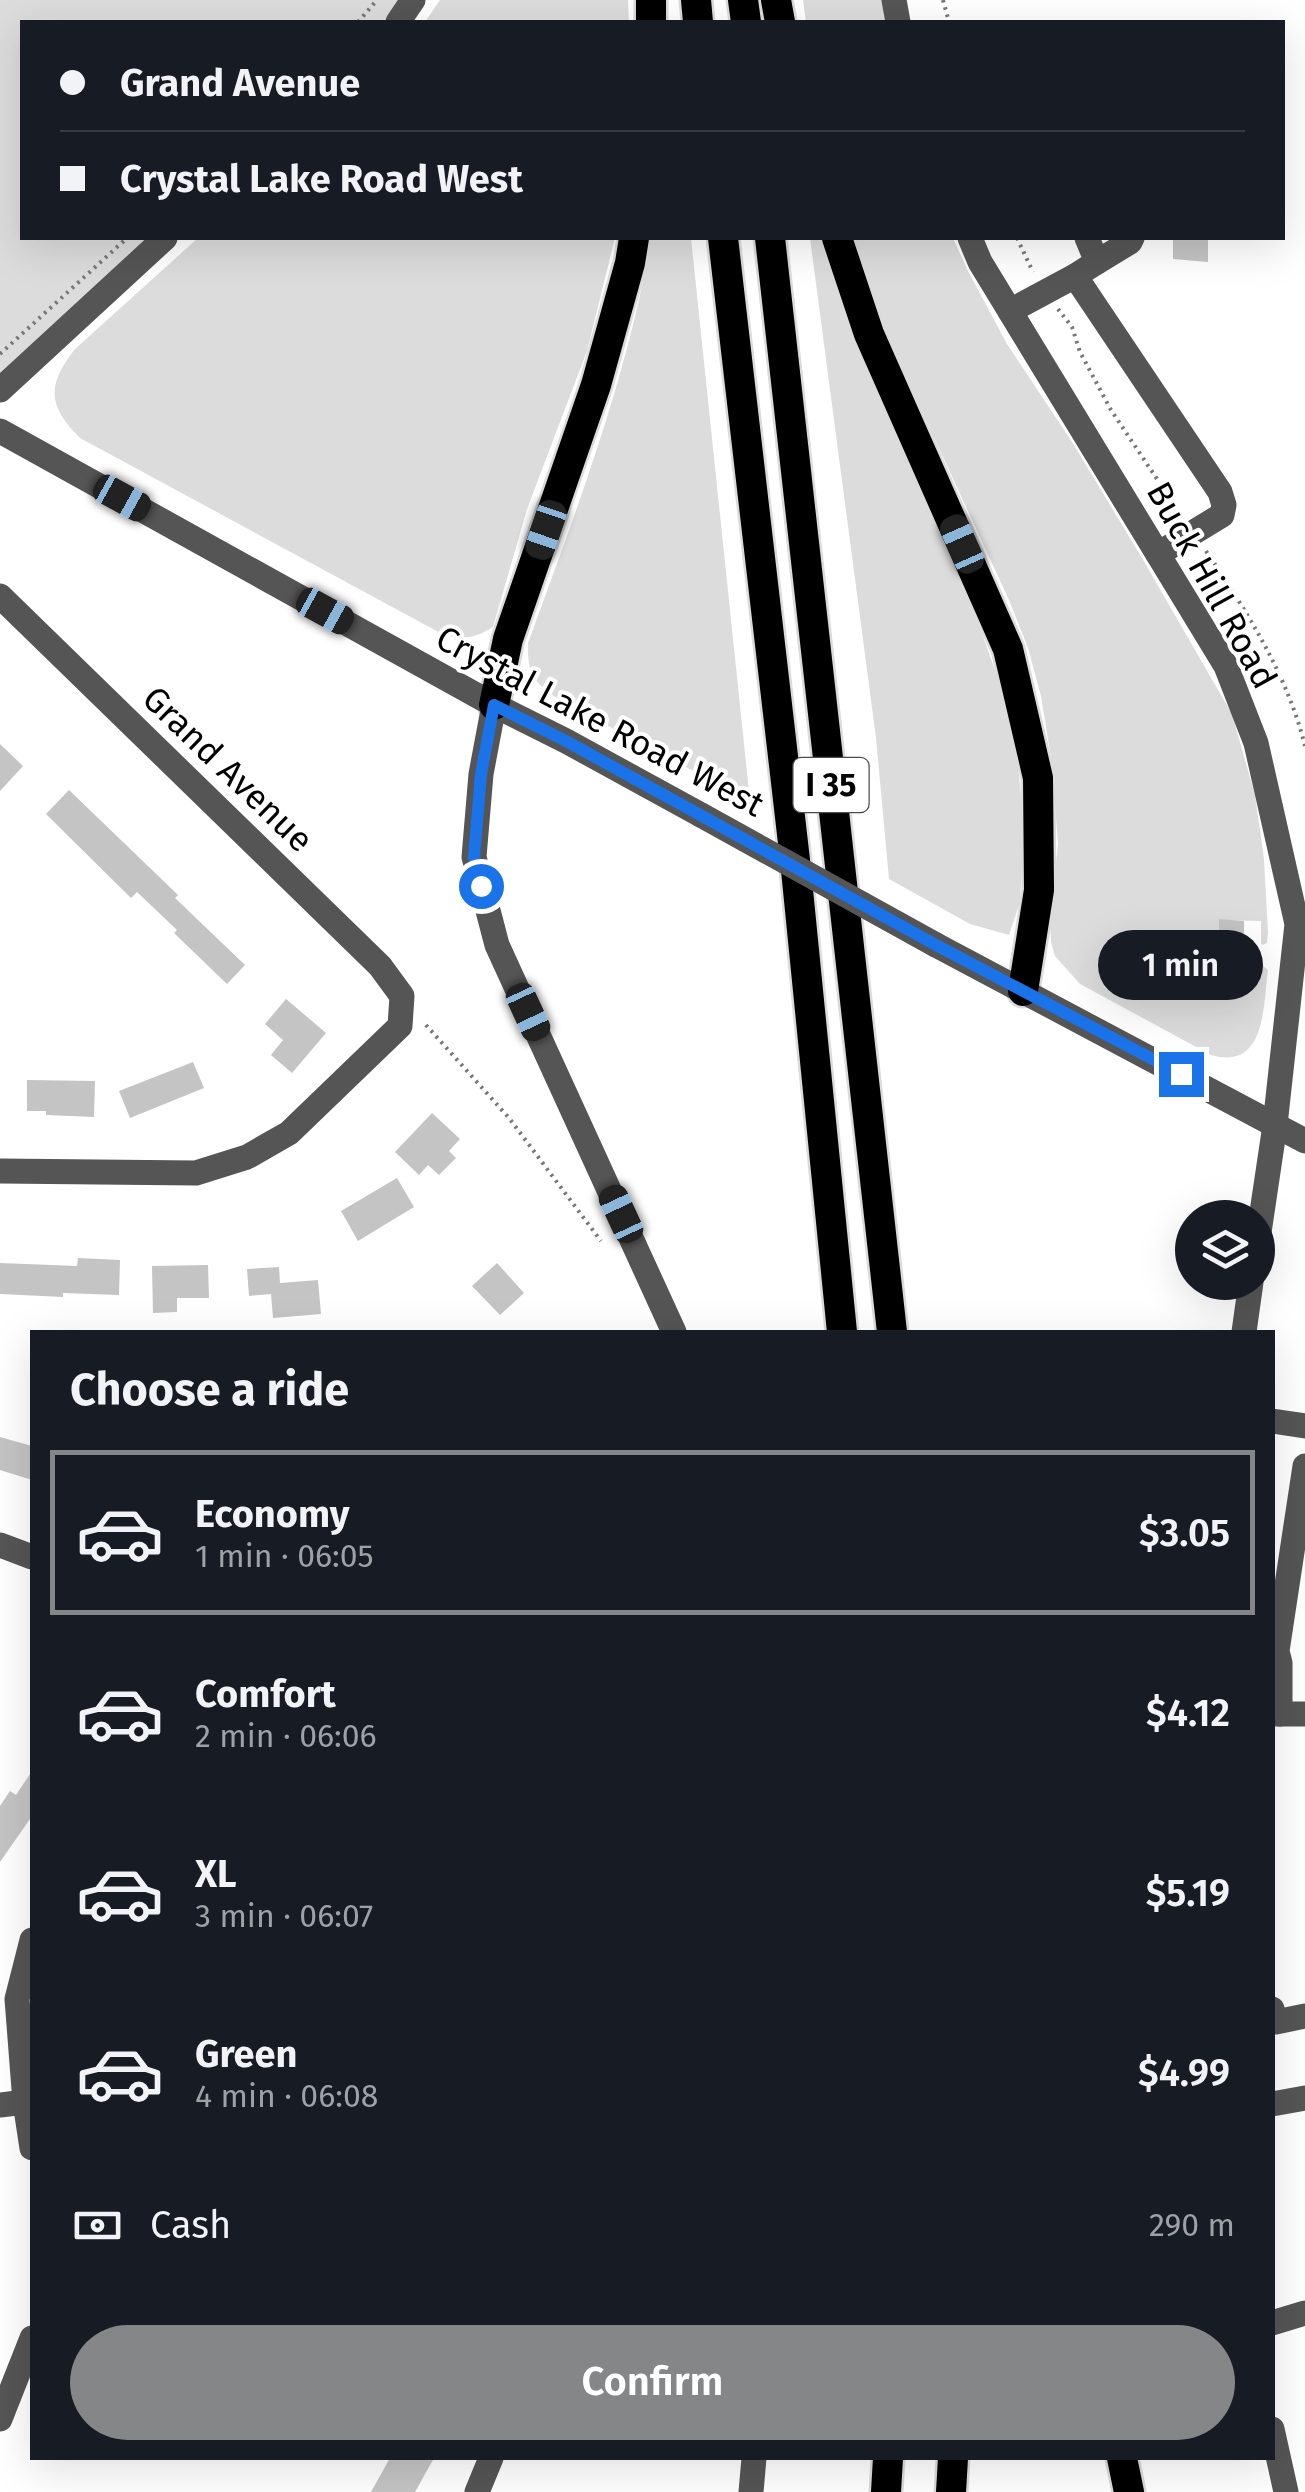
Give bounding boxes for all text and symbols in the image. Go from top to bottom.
text: Grand Avenue [120,60,360,106]
text: Crystal Lake Road West [120,156,523,202]
car [88,470,156,526]
street label: Buck Hill Road [1138,474,1286,696]
car [522,497,570,563]
car [936,510,988,578]
car [291,583,359,639]
street label: Crystal Lake Road West [429,617,771,825]
street label: Grand Avenue [134,677,322,861]
road number: I 35 [794,758,868,812]
route start [459,864,504,909]
callout: 1 min [1098,929,1264,999]
text: 1 min [1142,946,1219,984]
car [502,978,554,1046]
route end [1159,1052,1204,1097]
car [595,1180,647,1248]
map controls [1175,1200,1275,1300]
button: layers [1175,1200,1275,1300]
text: Choose a ride [70,1363,349,1417]
icon: car [75,1488,165,1578]
text: Economy [195,1491,350,1537]
text: $3.05 [1139,1510,1230,1556]
text: 1 min · 06:05 [195,1537,374,1575]
icon: car [75,1668,165,1758]
text: Comfort [195,1671,336,1717]
text: $4.12 [1146,1690,1230,1736]
text: 2 min · 06:06 [195,1717,377,1755]
icon: car [75,1848,165,1938]
text: XL [195,1851,237,1897]
text: $5.19 [1146,1870,1230,1916]
text: 3 min · 06:07 [195,1897,373,1935]
icon: car [75,2028,165,2118]
text: Green [195,2031,298,2077]
text: $4.99 [1138,2050,1230,2096]
text: 4 min · 06:08 [195,2077,378,2115]
icon: cash [70,2198,125,2253]
text: Cash [150,2202,231,2248]
text: 290 m [1149,2206,1235,2244]
button: Confirm [70,2325,1235,2440]

